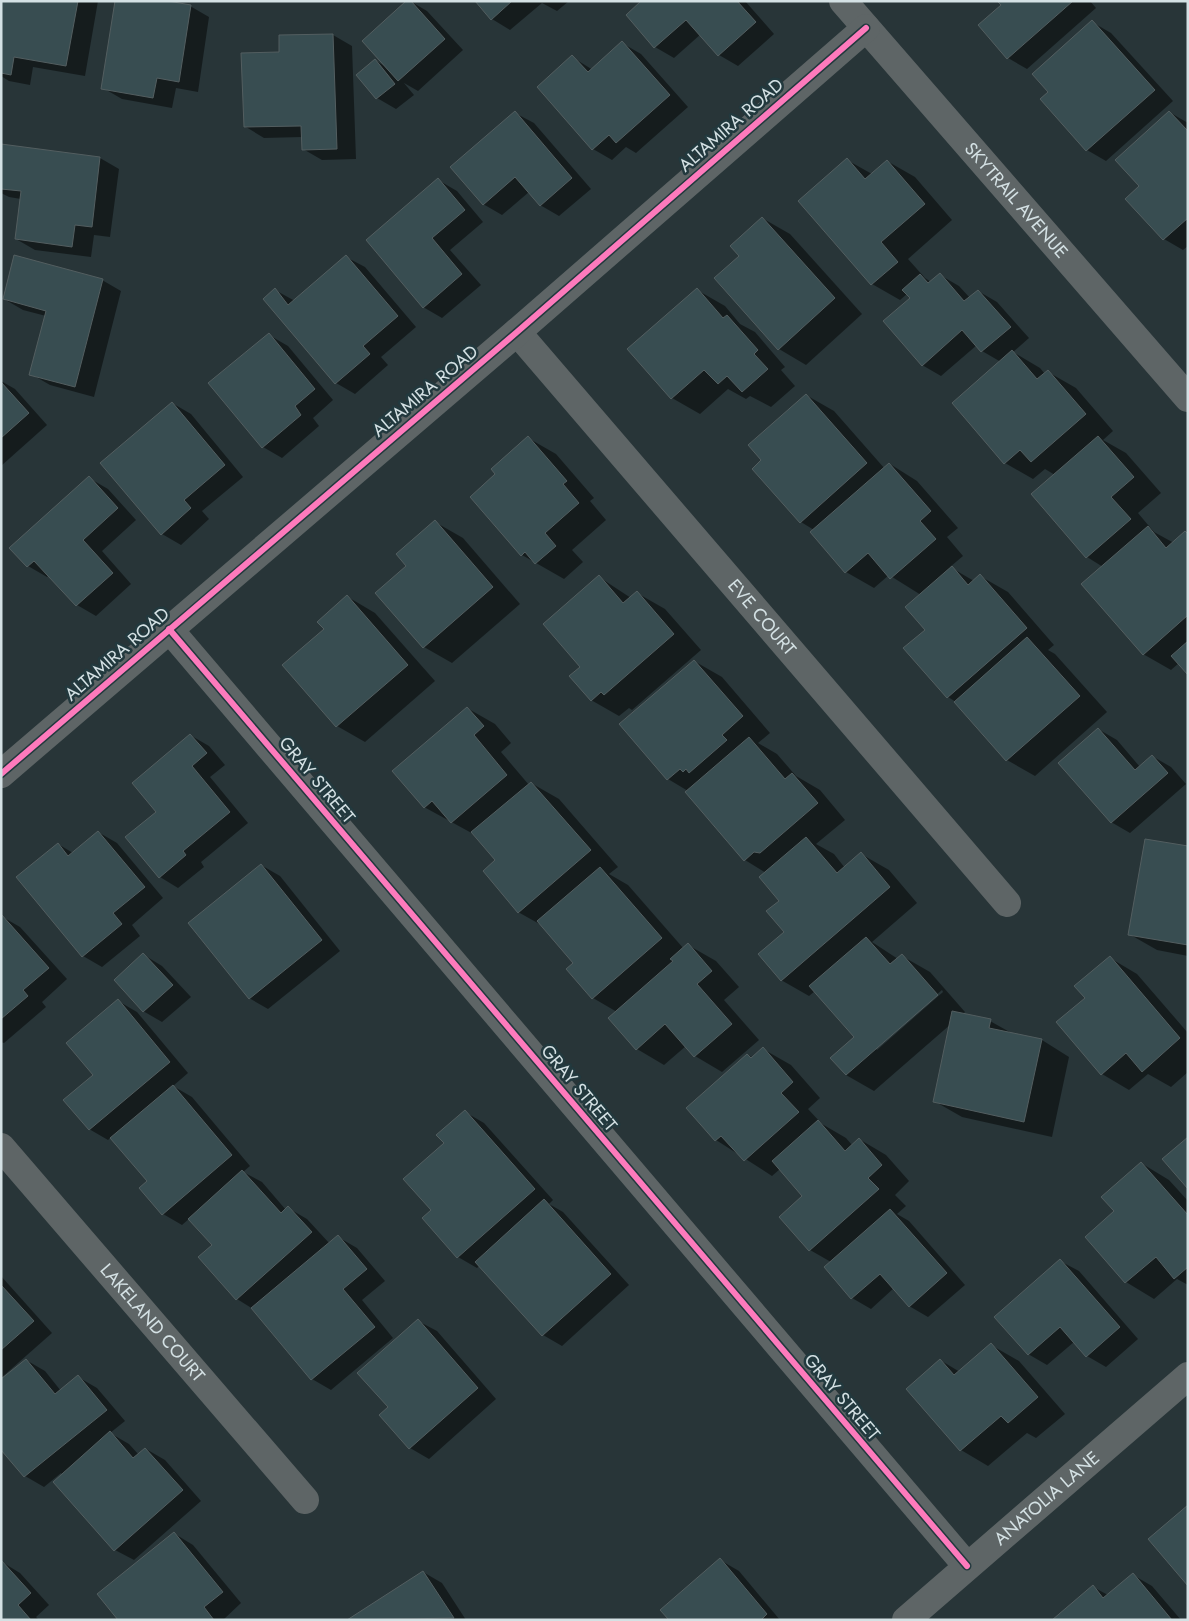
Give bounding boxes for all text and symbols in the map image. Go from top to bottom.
street label: ALTAMIRA ROAD [673,72,789,178]
street label: SKYTRAIL AVENUE [958,136,1074,264]
street label: ALTAMIRA ROAD [366,339,484,443]
street label: EVE COURT [722,573,803,662]
street label: ALTAMIRA ROAD [59,601,175,707]
street label: GRAY STREET [273,731,362,830]
street label: GRAY STREET [535,1039,624,1138]
street label: LAKELAND COURT [94,1258,211,1388]
street label: GRAY STREET [798,1348,887,1447]
street label: ANATOLIA LANE [988,1445,1105,1551]

